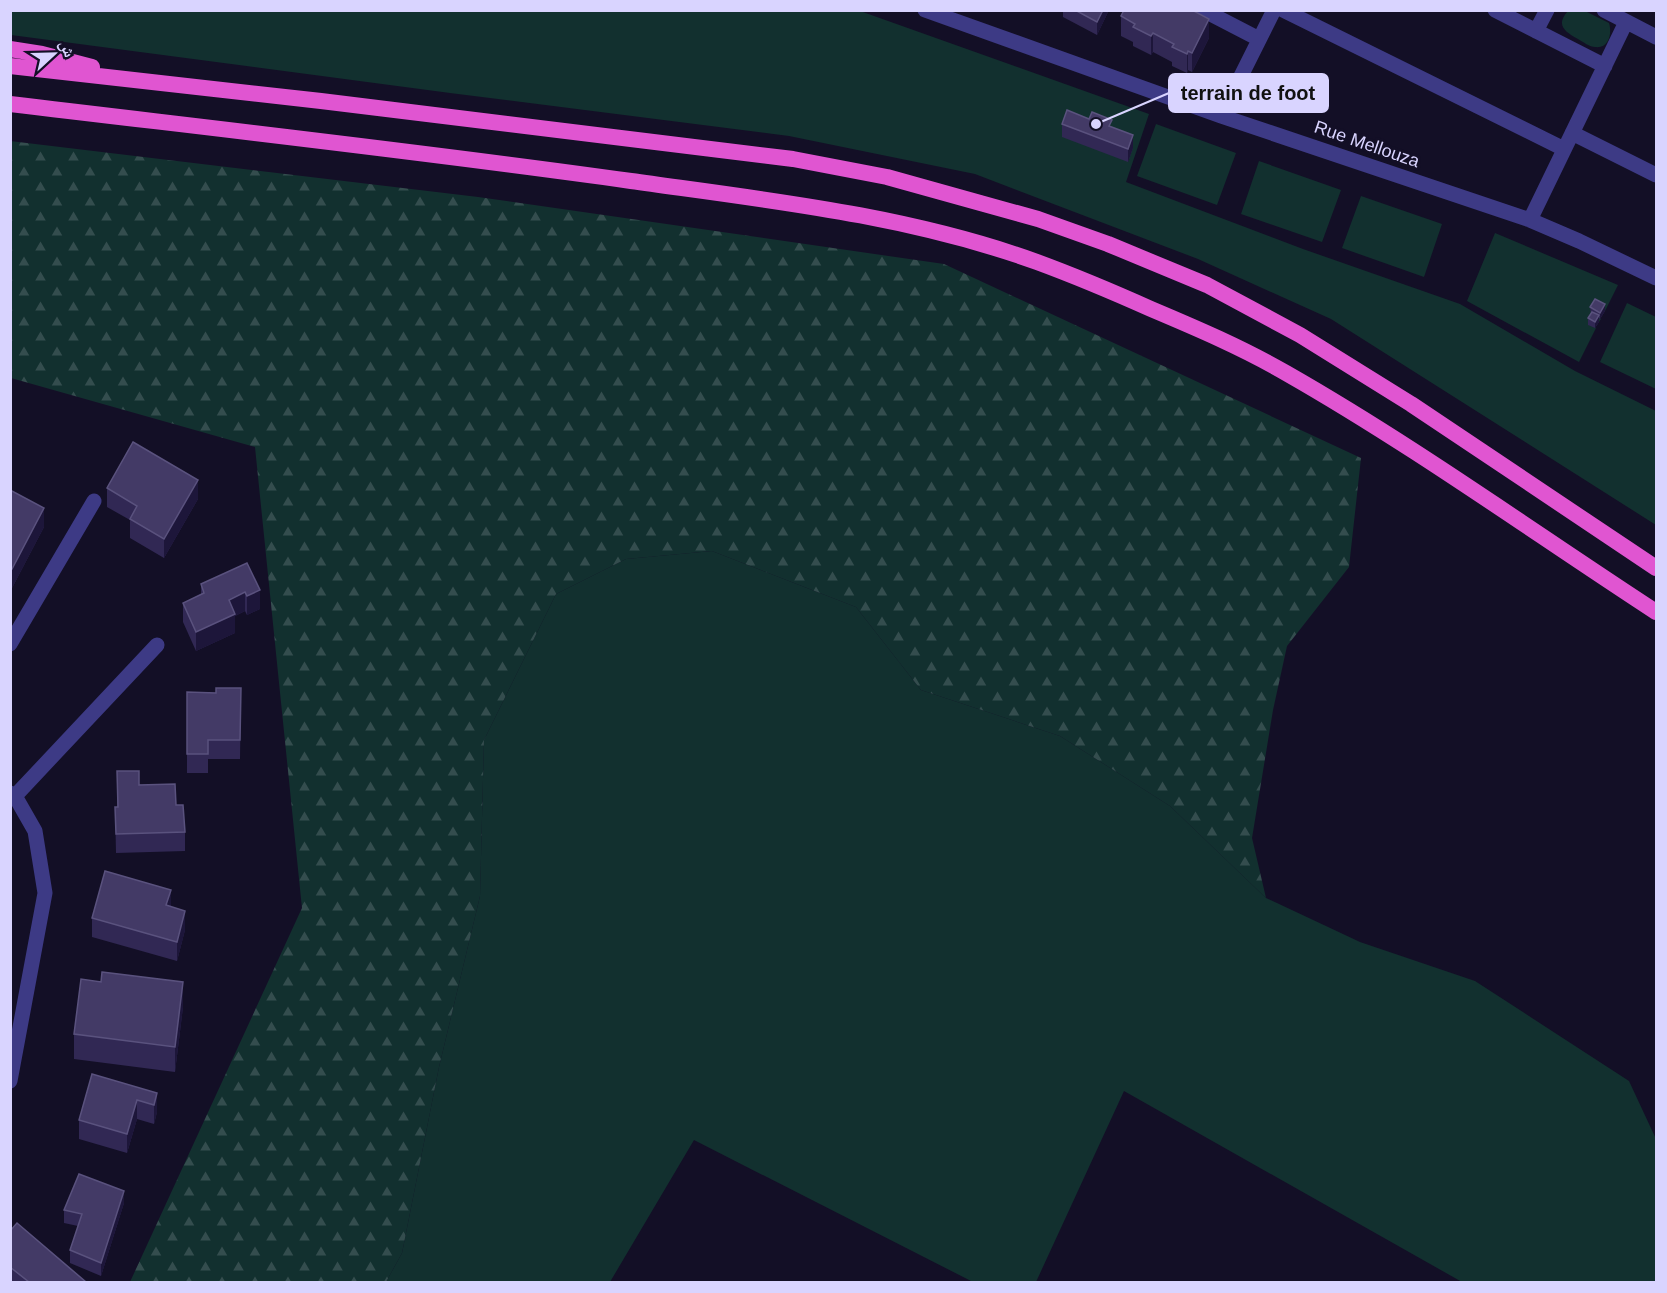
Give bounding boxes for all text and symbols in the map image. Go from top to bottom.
north arrow [24,24,84,84]
text: ش [55,38,79,60]
callout: terrain de foot [1169,74,1328,112]
text: terrain de foot [1181,82,1316,104]
street label: Rue Mellouza [1312,117,1423,172]

